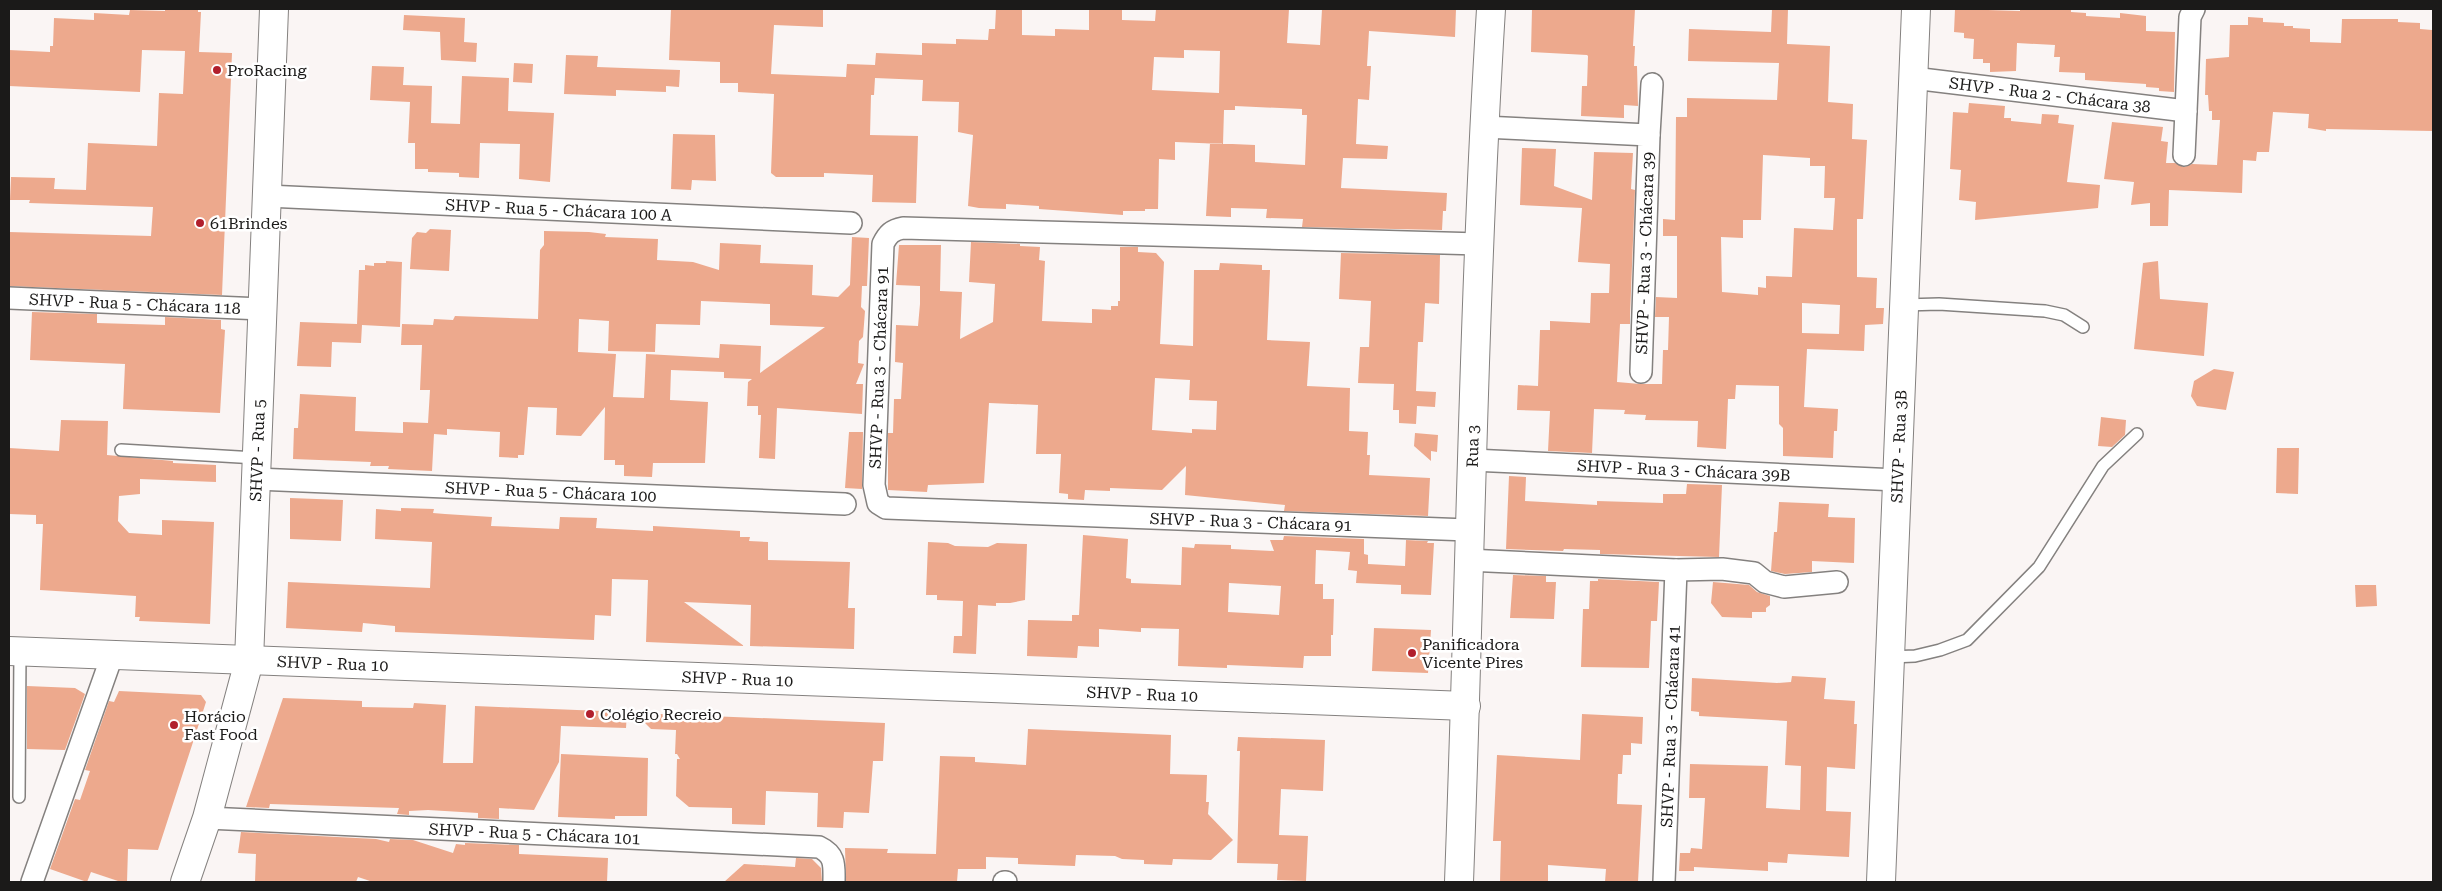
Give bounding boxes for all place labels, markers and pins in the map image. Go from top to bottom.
place label: ProRacing [227,61,307,80]
marker: ProRacing [211,64,223,76]
place label: 61Brindes [210,214,288,233]
marker: 61Brindes [194,217,206,229]
place label: Panificadora Vicente Pires [1422,635,1524,672]
marker: Panificadora Vicente Pires [1406,647,1418,659]
place label: Colégio Recreio [600,705,722,724]
place label: Horácio Fast Food [184,707,258,744]
marker: Colégio Recreio [584,708,596,720]
marker: Horácio Fast Food [168,719,180,731]

